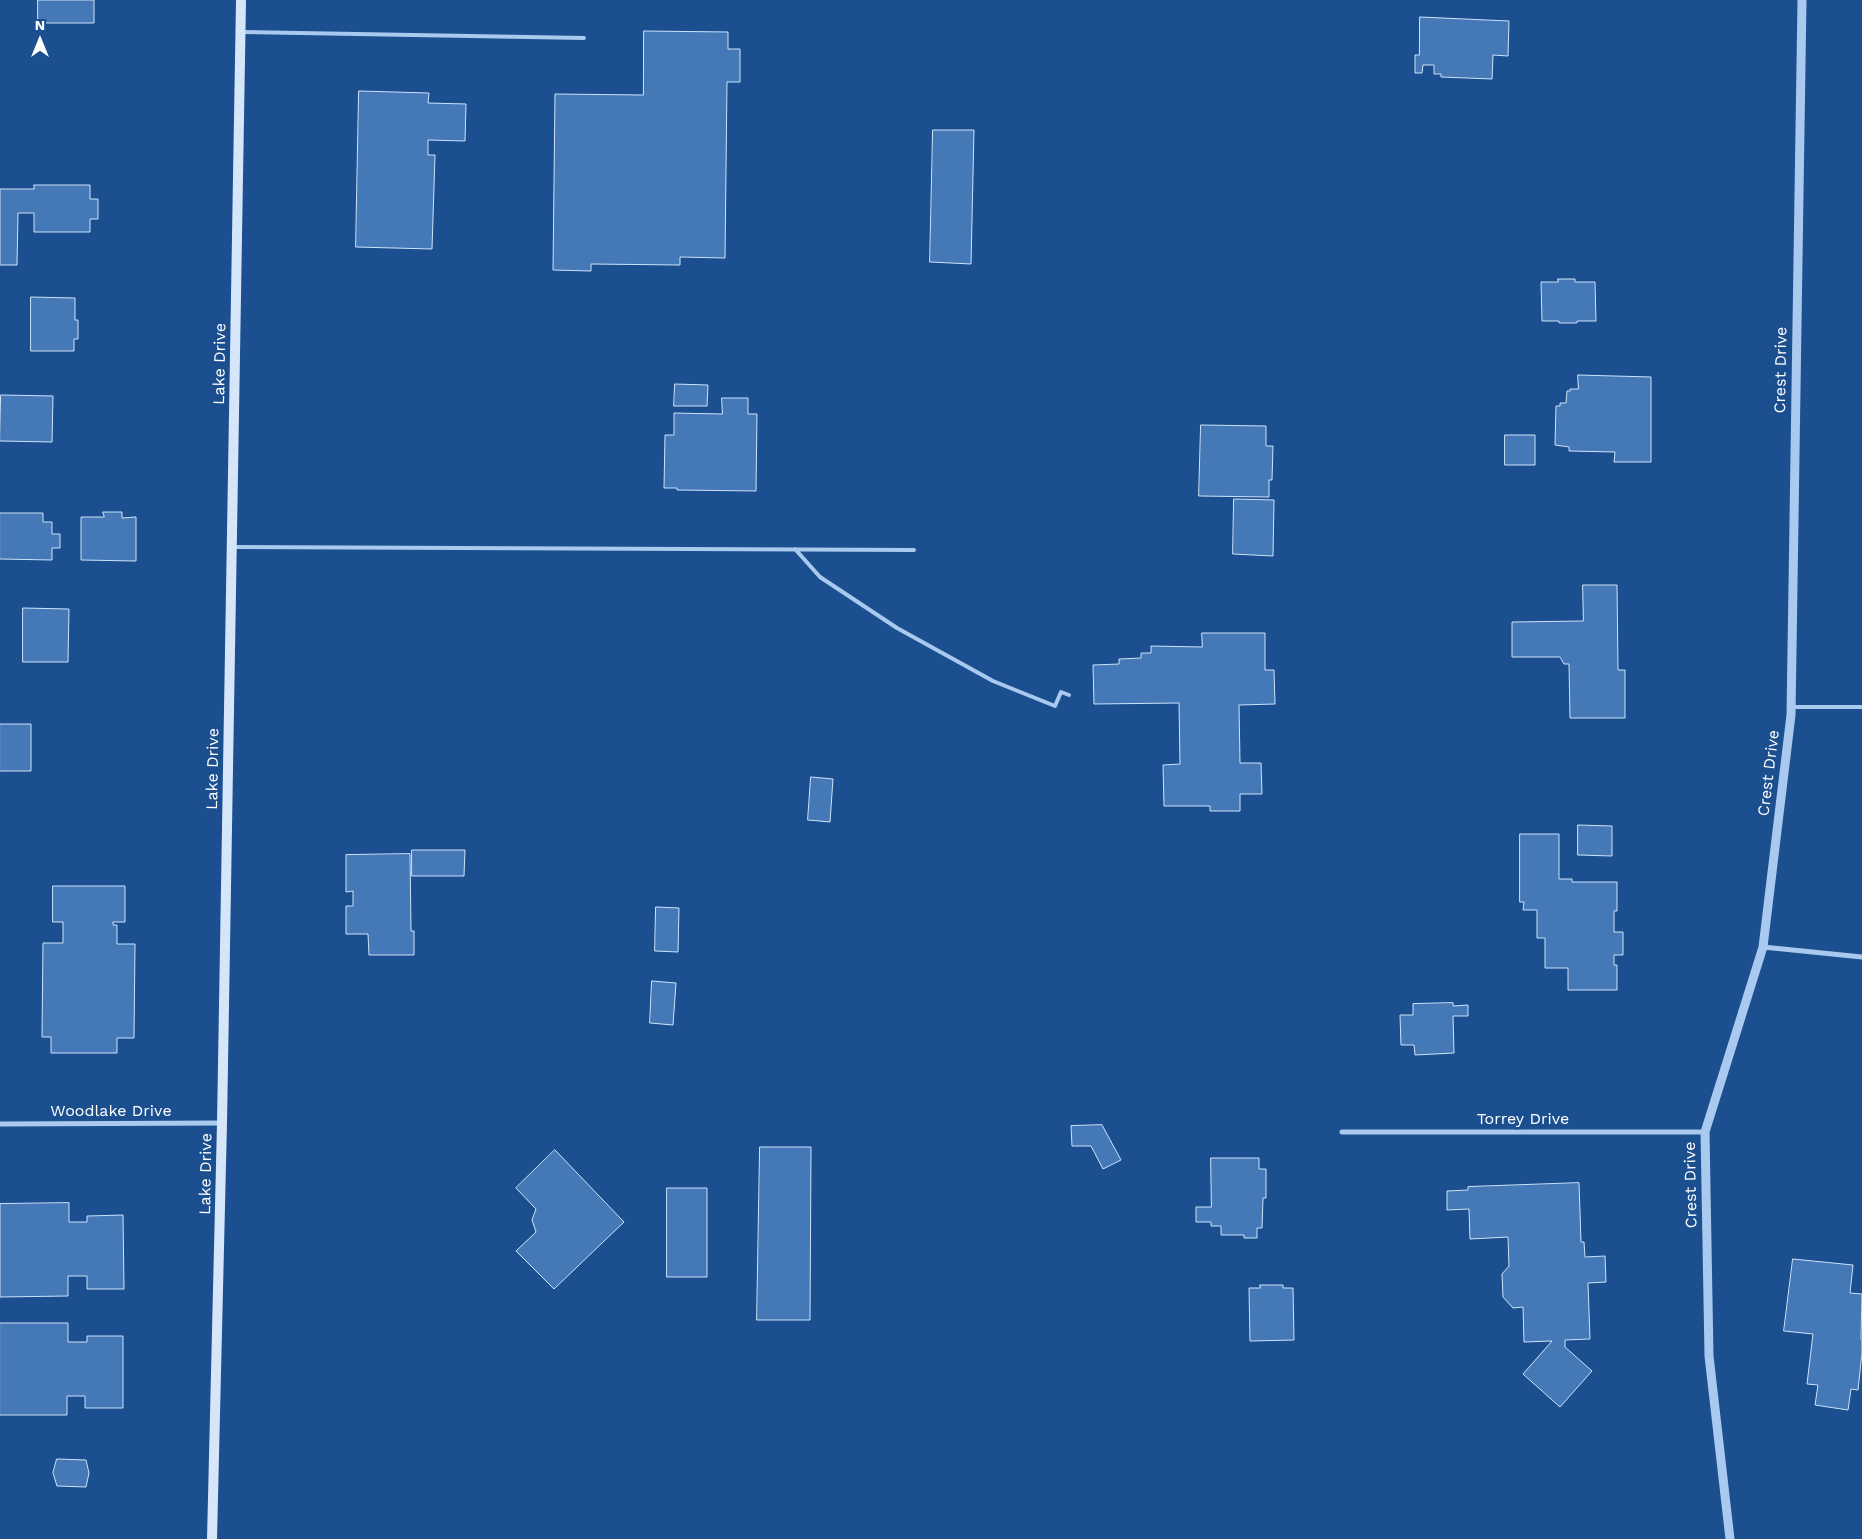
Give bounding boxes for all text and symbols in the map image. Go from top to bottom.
north arrow [15,15,65,65]
text: N [35,17,45,33]
street label: Lake Drive [210,323,230,405]
street label: Crest Drive [1771,326,1791,414]
street label: Lake Drive [203,728,223,810]
street label: Crest Drive [1754,729,1784,817]
street label: Woodlake Drive [50,1101,172,1121]
street label: Torrey Drive [1477,1109,1569,1129]
street label: Lake Drive [196,1133,216,1215]
street label: Crest Drive [1681,1141,1701,1229]

